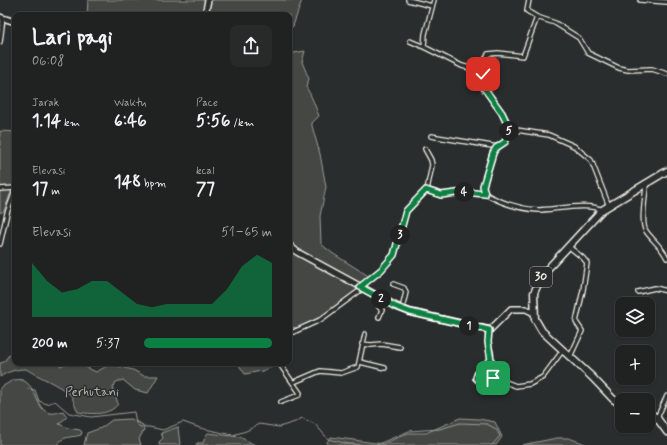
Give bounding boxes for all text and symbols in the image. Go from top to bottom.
text: Lari pagi [32,24,113,52]
button: share [230,25,272,67]
text: 06:08 [32,53,64,70]
pin [466,57,500,91]
icon: check [472,63,494,85]
text: Jarak [32,96,59,110]
text: Waktu [114,96,146,110]
text: Pace [196,96,218,110]
text: 1.14 [32,110,61,132]
text: 6:46 [114,110,147,132]
text: 5:56 [196,110,230,132]
text: km [61,116,80,130]
text: /km [230,116,254,130]
pin: 5 [499,121,519,141]
text: 5 [506,124,512,138]
text: Elevasi [32,164,65,178]
text: kcal [196,164,214,178]
text: 148 [114,171,141,193]
text: bpm [141,177,166,191]
text: 17 [32,178,48,200]
text: 77 [196,178,215,200]
pin: 4 [454,182,474,202]
text: m [48,184,60,198]
text: 4 [461,185,467,199]
text: Elevasi [32,224,71,241]
text: 51–65 m [221,224,272,241]
pin: 3 [390,225,410,245]
text: 3 [398,228,402,242]
road number: 30 [530,267,552,287]
pin: 2 [371,289,391,309]
text: 2 [378,292,384,306]
map controls [615,297,655,433]
button: layers [615,297,655,337]
pin: 1 [459,316,479,336]
text: 1 [467,319,471,333]
text: 200 m [32,335,67,352]
text: 5:37 [96,335,120,352]
button: + [615,345,655,385]
pin [476,361,510,395]
icon: arrive [482,367,504,389]
park label: Perhutani [65,384,119,401]
button: − [615,393,655,433]

